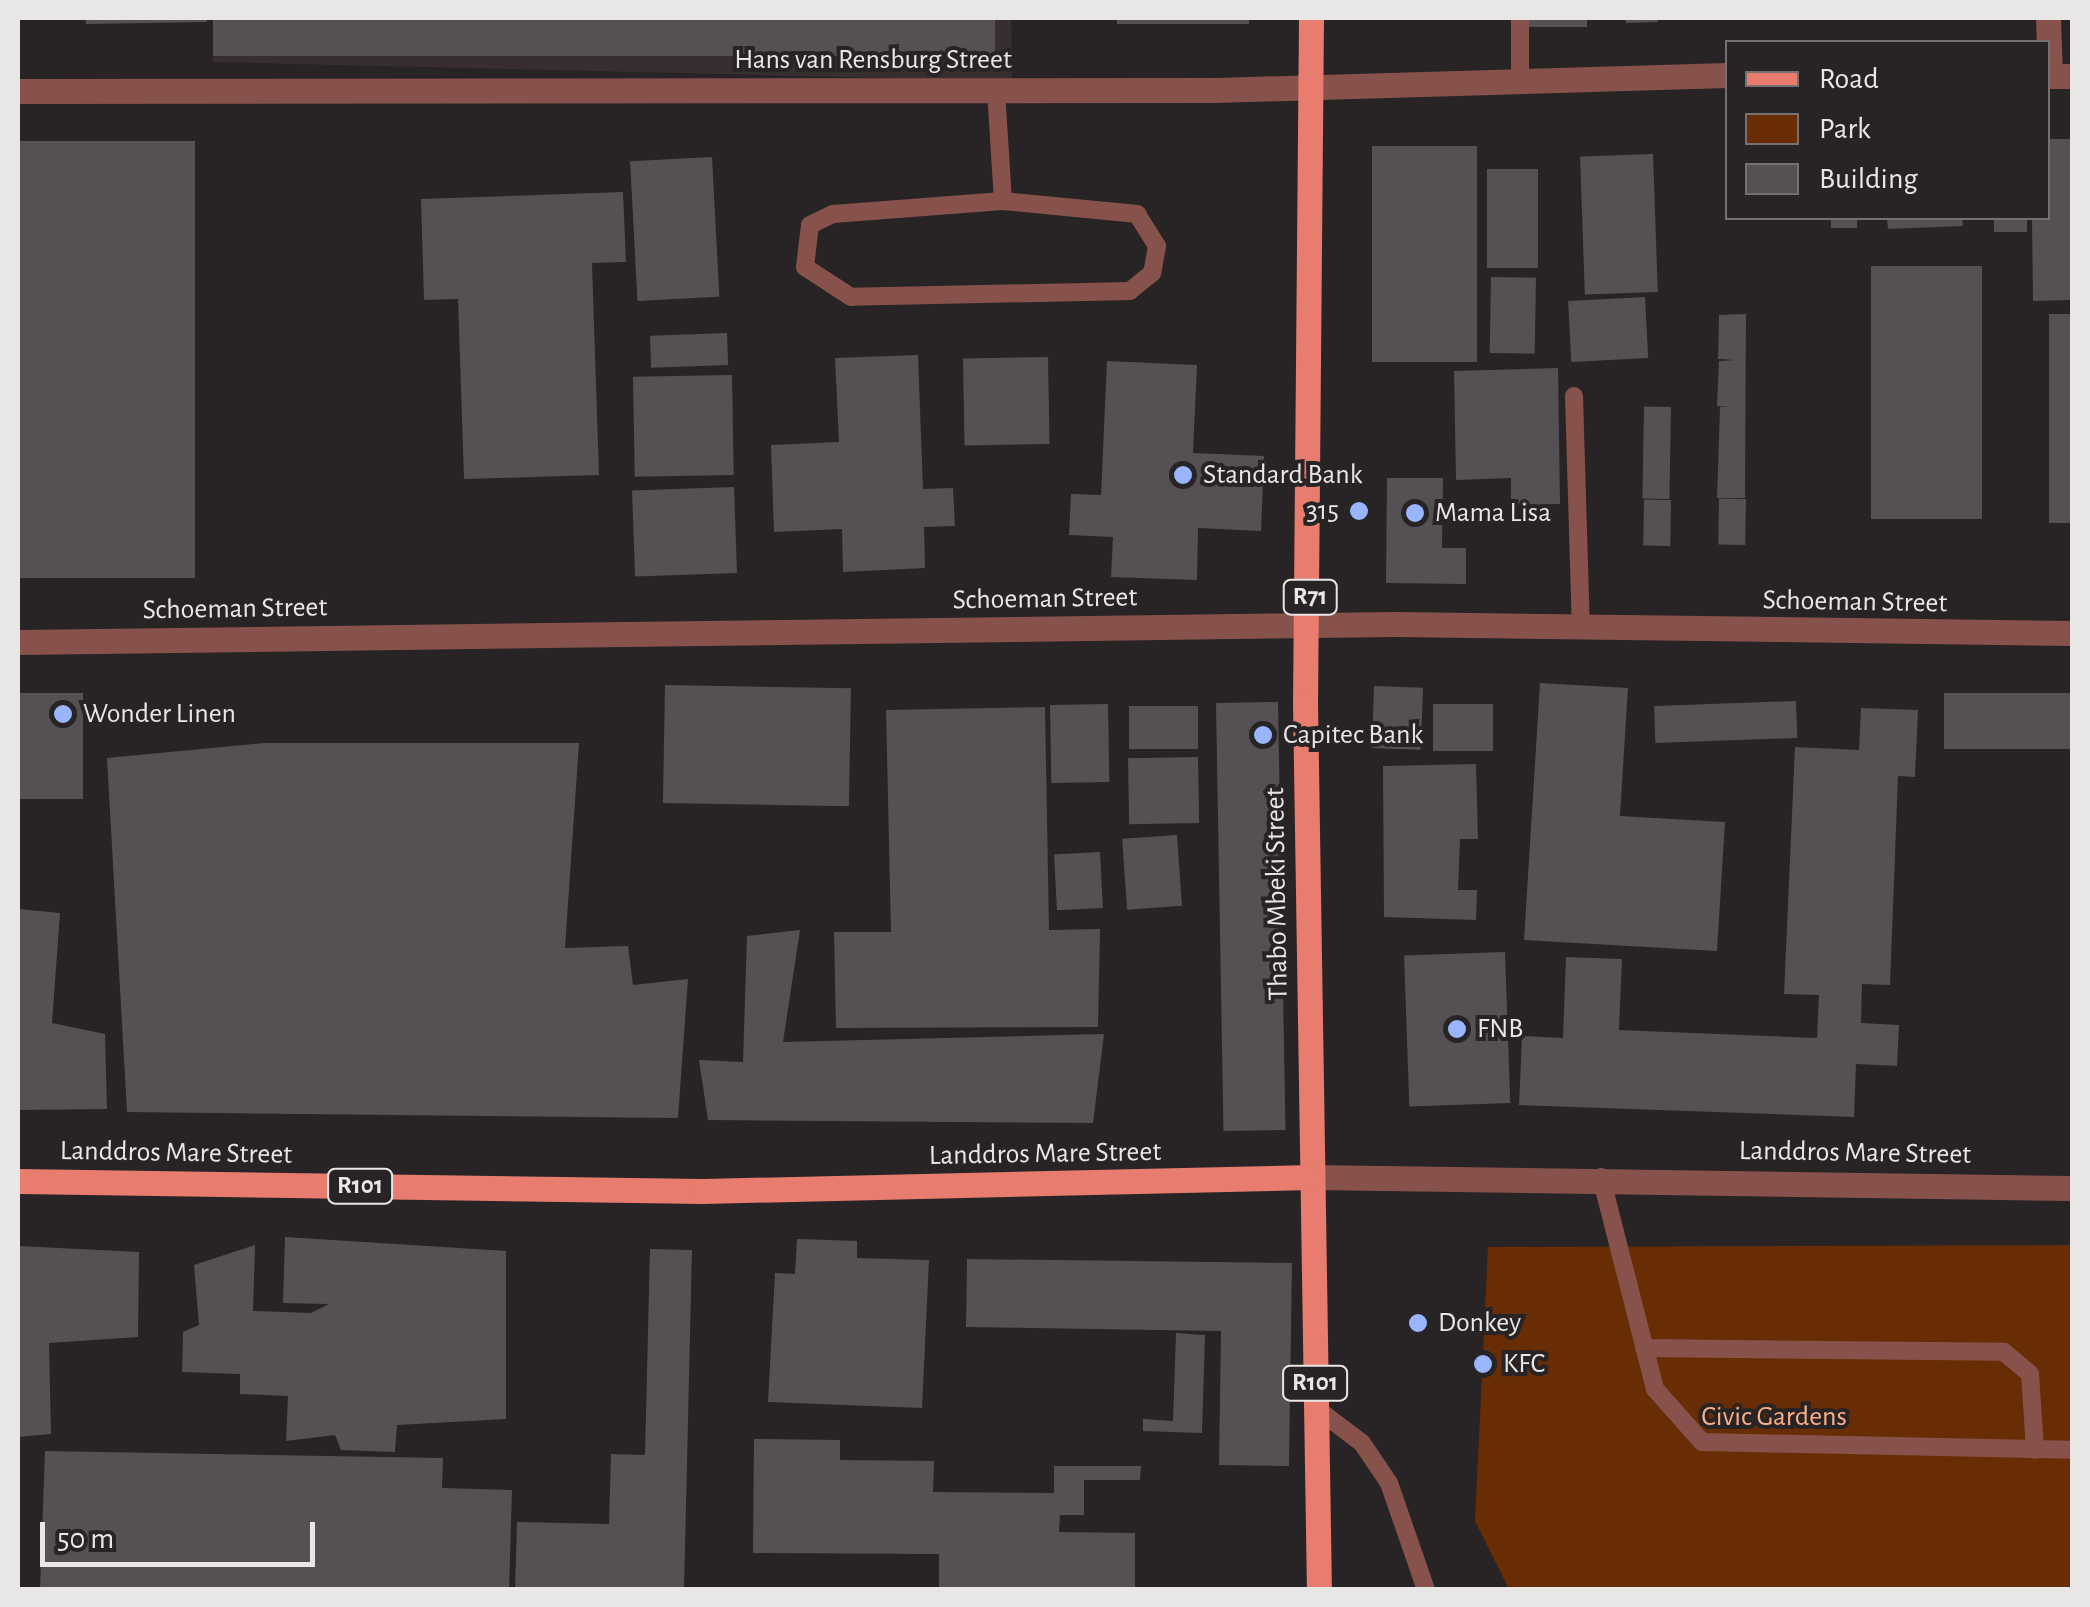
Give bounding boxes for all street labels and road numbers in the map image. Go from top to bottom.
street label: Hans van Rensburg Street [734,43,1012,77]
road number: R71 [1282,577,1338,617]
street label: Schoeman Street [952,581,1138,617]
street label: Schoeman Street [1762,584,1948,620]
street label: Schoeman Street [142,591,328,627]
street label: Thabo Mbeki Street [1258,787,1296,1001]
street label: Landdros Mare Street [60,1134,292,1172]
street label: Landdros Mare Street [1739,1134,1971,1172]
street label: Landdros Mare Street [929,1135,1161,1173]
road number: R101 [325,1166,395,1206]
road number: R101 [1280,1363,1350,1403]

